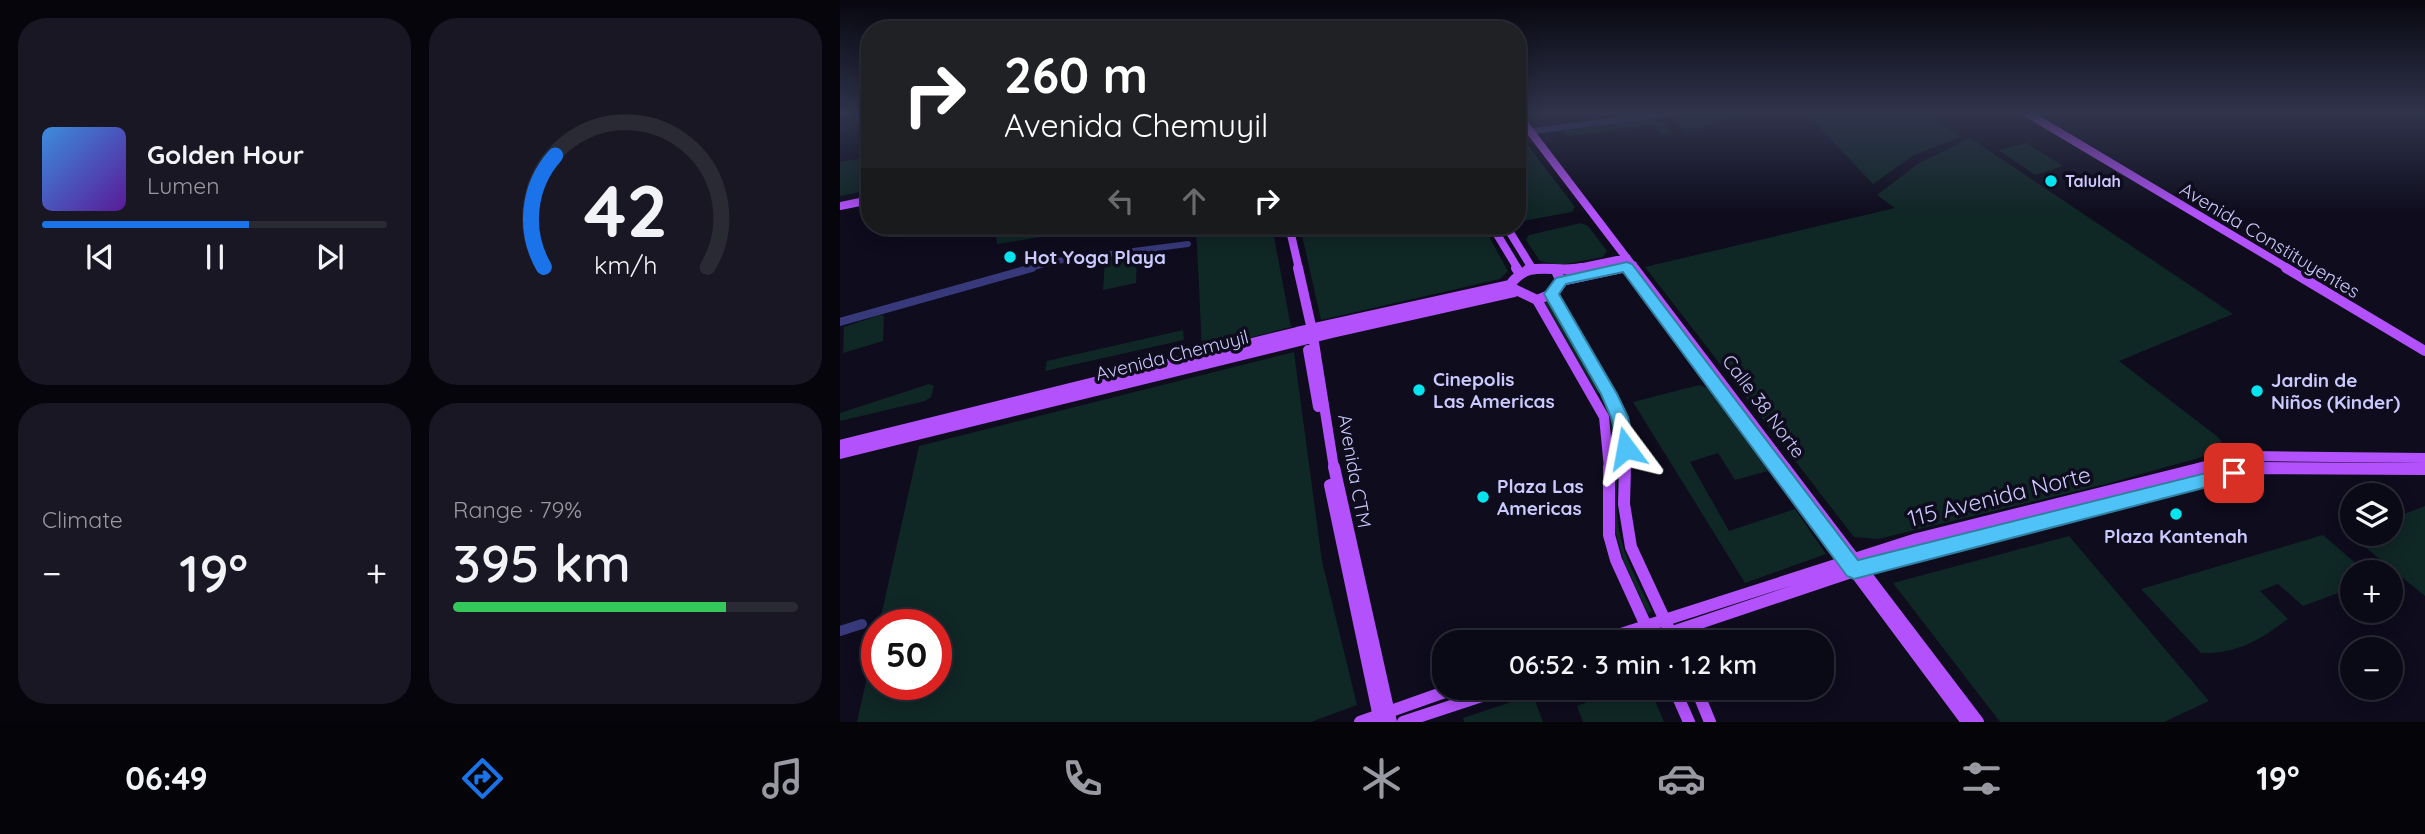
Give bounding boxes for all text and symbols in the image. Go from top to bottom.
text: 260 m [1004,44,1148,105]
icon: right [889,49,980,140]
text: Avenida Chemuyil [1004,105,1268,145]
text: Golden Hour [147,138,304,171]
text: 42 [583,165,668,256]
text: Lumen [147,171,220,200]
place label: Talulah [2065,171,2121,191]
marker: Talulah [2043,173,2059,189]
street label: Avenida Constituyentes [2176,177,2364,303]
icon: left [1102,182,1140,220]
icon: ahead [1175,182,1213,220]
icon: right [1248,182,1286,220]
icon: previous [81,238,119,276]
icon: pause [196,238,234,276]
icon: next [311,238,349,276]
place label: Hot Yoga Playa [1024,245,1166,269]
text: km/h [594,249,657,280]
marker: Hot Yoga Playa [1002,249,1018,265]
street label: Avenida Chemuyil [1093,324,1251,386]
street label: Calle 38 Norte [1717,349,1811,463]
place label: Cinepolis Las Americas [1433,367,1555,413]
place label: Jardin de Niños (Kinder) [2271,368,2401,414]
marker: Cinepolis Las Americas [1411,382,1427,398]
marker: Jardin de Niños (Kinder) [2249,383,2265,399]
position arrow [1589,411,1663,485]
street label: Avenida CTM [1333,412,1377,530]
pin [2204,443,2264,503]
icon: arrive [2215,454,2253,492]
street label: 115 Avenida Norte [1904,459,2094,533]
place label: Plaza Las Americas [1497,474,1584,520]
map controls [2340,483,2403,700]
button: layers [2340,483,2403,546]
marker: Plaza Las Americas [1475,489,1491,505]
text: Range · 79% [453,495,582,524]
text: Climate [42,505,123,534]
marker: Plaza Kantenah [2168,506,2184,522]
place label: Plaza Kantenah [2104,524,2248,548]
text: 395 km [453,530,631,595]
text: 19° [179,540,248,605]
text: − [42,549,62,597]
text: + [366,549,387,597]
button: + [2340,560,2403,623]
speed limit sign: 50 [861,609,952,700]
button: − [2340,637,2403,700]
text: 06:52 · 3 min · 1.2 km [1509,648,1757,681]
icon: directions [458,754,507,803]
icon: music [758,754,807,803]
icon: phone [1058,754,1107,803]
icon: climate [1357,754,1406,803]
icon: car [1657,754,1706,803]
icon: filters [1957,754,2006,803]
text: 06:49 [125,758,208,798]
text: 19° [2256,758,2300,798]

